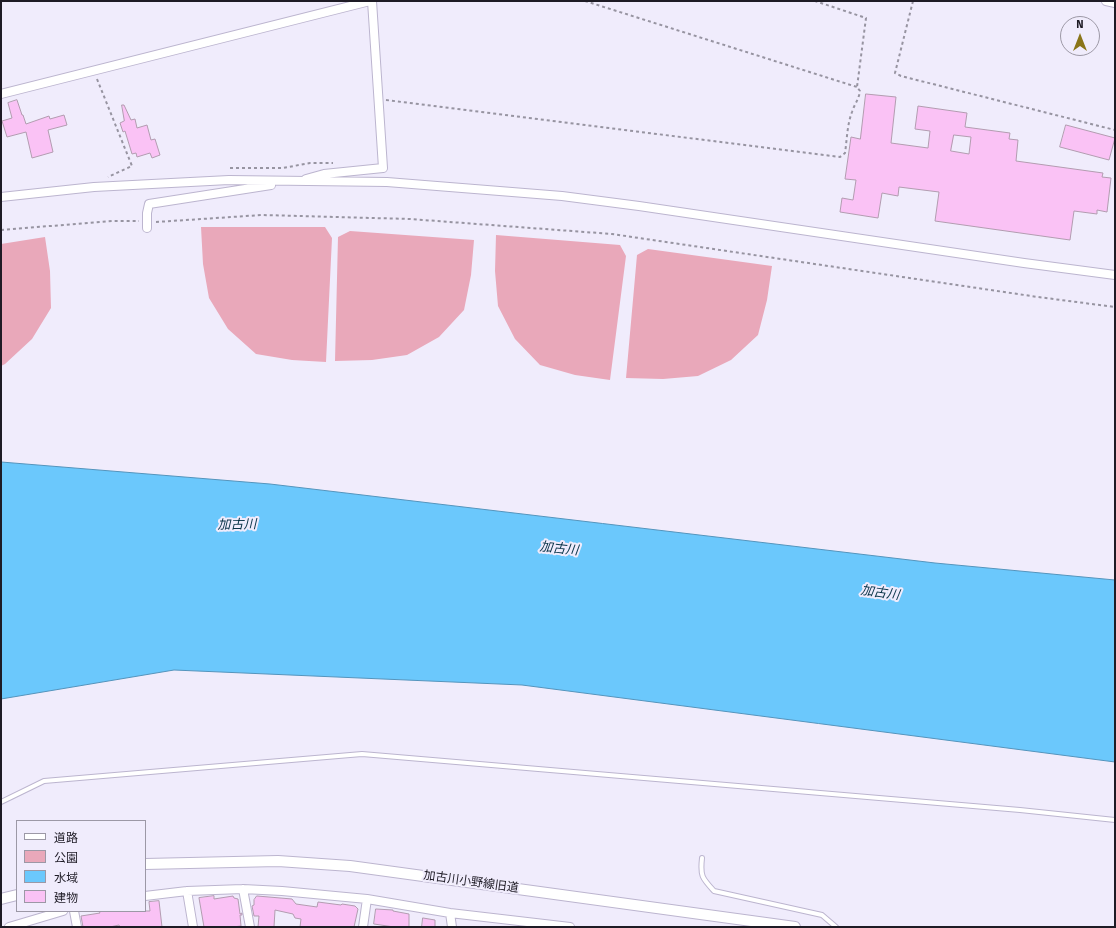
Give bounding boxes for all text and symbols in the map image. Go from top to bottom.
north arrow [1060,16,1100,56]
text: N [1076,18,1084,31]
water label: 加古川 [217,517,257,533]
water label: 加古川 [539,539,579,559]
water label: 加古川 [860,583,900,603]
legend [16,820,146,912]
text: 道路 [54,831,78,845]
text: 公園 [54,851,78,865]
street label: 加古川小野線旧道 [422,868,520,896]
text: 水域 [54,871,78,885]
text: 建物 [54,891,78,905]

